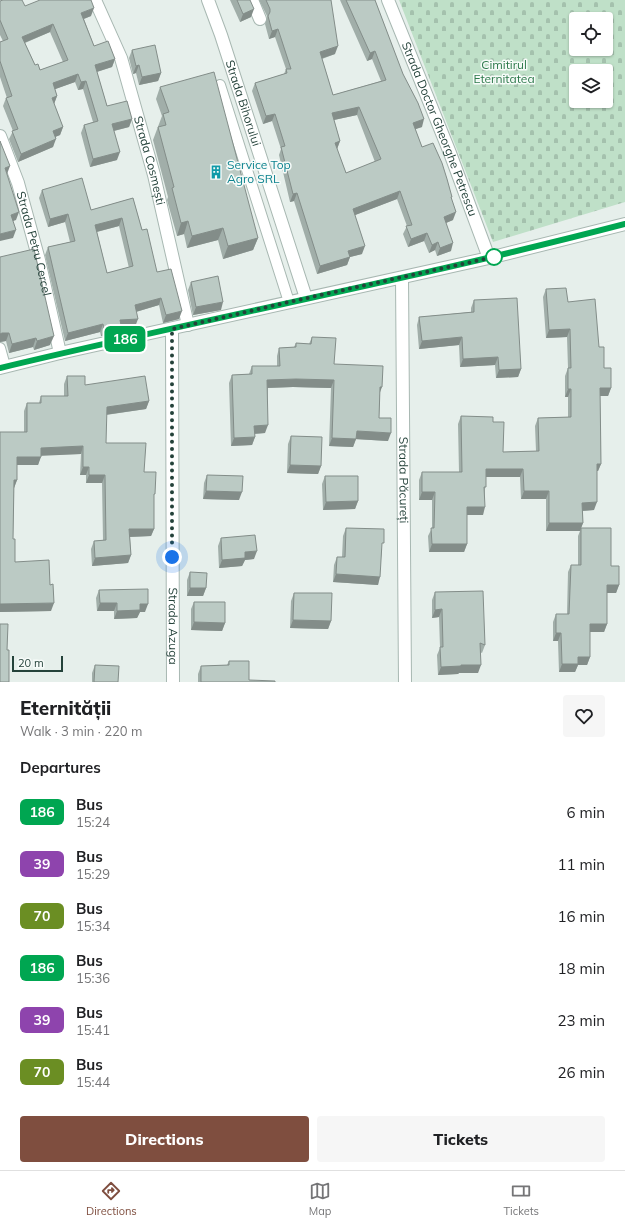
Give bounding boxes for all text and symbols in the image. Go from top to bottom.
map controls [569,12,613,108]
button: locate [569,12,613,56]
street label: Strada Doctor Gheorghe Petrescu [399,39,481,218]
park label: Cimitirul Eternitatea [473,57,535,86]
street label: Strada Bihorului [223,58,264,148]
button: layers [569,64,613,108]
street label: Strada Cosmești [131,114,169,206]
place label: Service Top Agro SRL [227,157,291,186]
building icon: Service Top Agro SRL [208,164,224,180]
street label: Strada Petru Cercel [14,190,55,297]
unlabelled marker [485,248,503,266]
line badge: 186 [102,326,148,352]
text: 186 [112,330,138,348]
street label: Strada Păcureți [396,437,412,523]
your location [162,547,182,567]
street label: Strada Azuga [166,587,181,665]
scale bar [12,654,63,673]
text: 20 m [18,656,44,670]
button: heart [563,695,605,737]
text: Eternității [20,696,111,720]
text: Walk · 3 min · 220 m [20,723,142,739]
text: Departures [20,758,101,777]
text: Bus [76,795,103,814]
text: 186 [29,803,55,821]
text: 6 min [567,803,605,822]
text: 15:24 [76,814,110,830]
text: Bus [76,847,103,866]
text: 39 [34,855,50,873]
text: 11 min [558,855,605,874]
text: 15:29 [76,866,110,882]
text: Bus [76,899,103,918]
text: 70 [34,907,50,925]
text: 16 min [558,907,605,926]
text: 15:34 [76,918,110,934]
text: Bus [76,951,103,970]
text: 186 [29,959,55,977]
text: 18 min [558,959,605,978]
text: 15:36 [76,970,110,986]
text: Bus [76,1003,103,1022]
text: 39 [34,1011,50,1029]
text: 23 min [558,1011,605,1030]
text: 15:41 [76,1022,110,1038]
text: Bus [76,1055,103,1074]
text: 70 [34,1063,50,1081]
text: 26 min [558,1063,605,1082]
text: 15:44 [76,1074,110,1090]
button: Directions [20,1116,309,1162]
button: Tickets [317,1116,605,1162]
tab: Directions [86,1180,137,1218]
tab: Map [309,1180,331,1218]
tab: Tickets [503,1180,539,1218]

